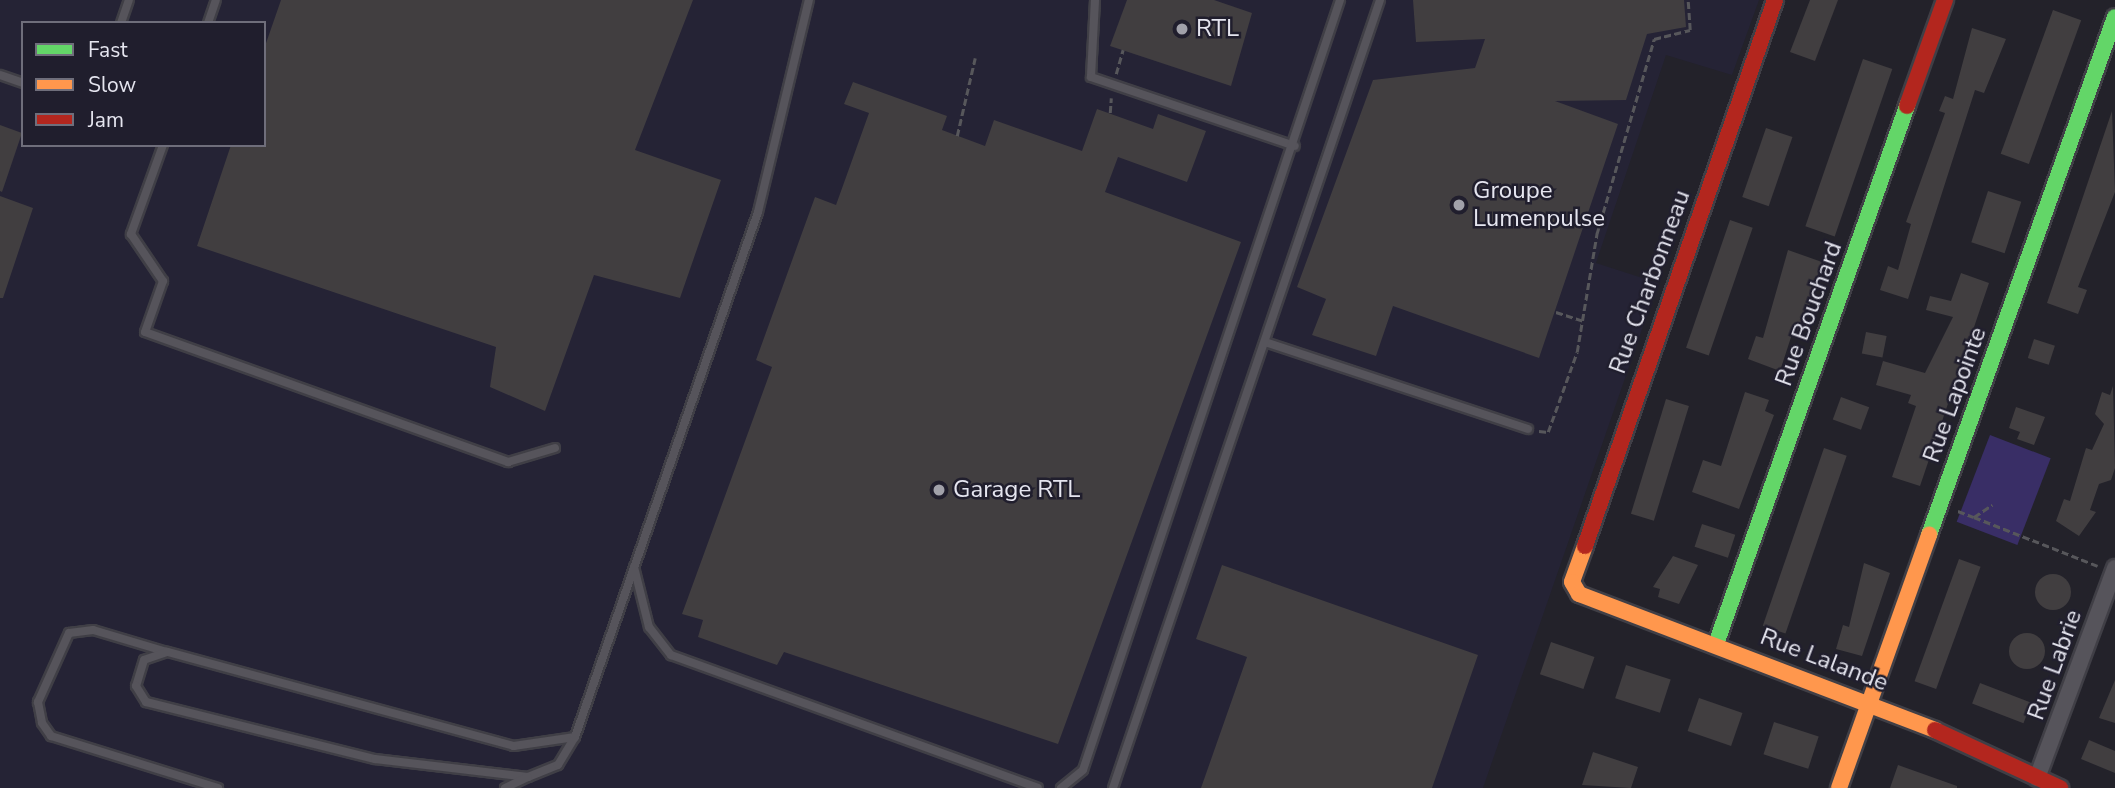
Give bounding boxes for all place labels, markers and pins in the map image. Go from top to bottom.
place label: RTL [1196,15,1239,43]
marker: RTL [1174,21,1190,37]
place label: Groupe Lumenpulse [1473,177,1605,233]
marker: Groupe Lumenpulse [1451,197,1467,213]
place label: Garage RTL [953,476,1080,504]
marker: Garage RTL [931,482,947,498]

